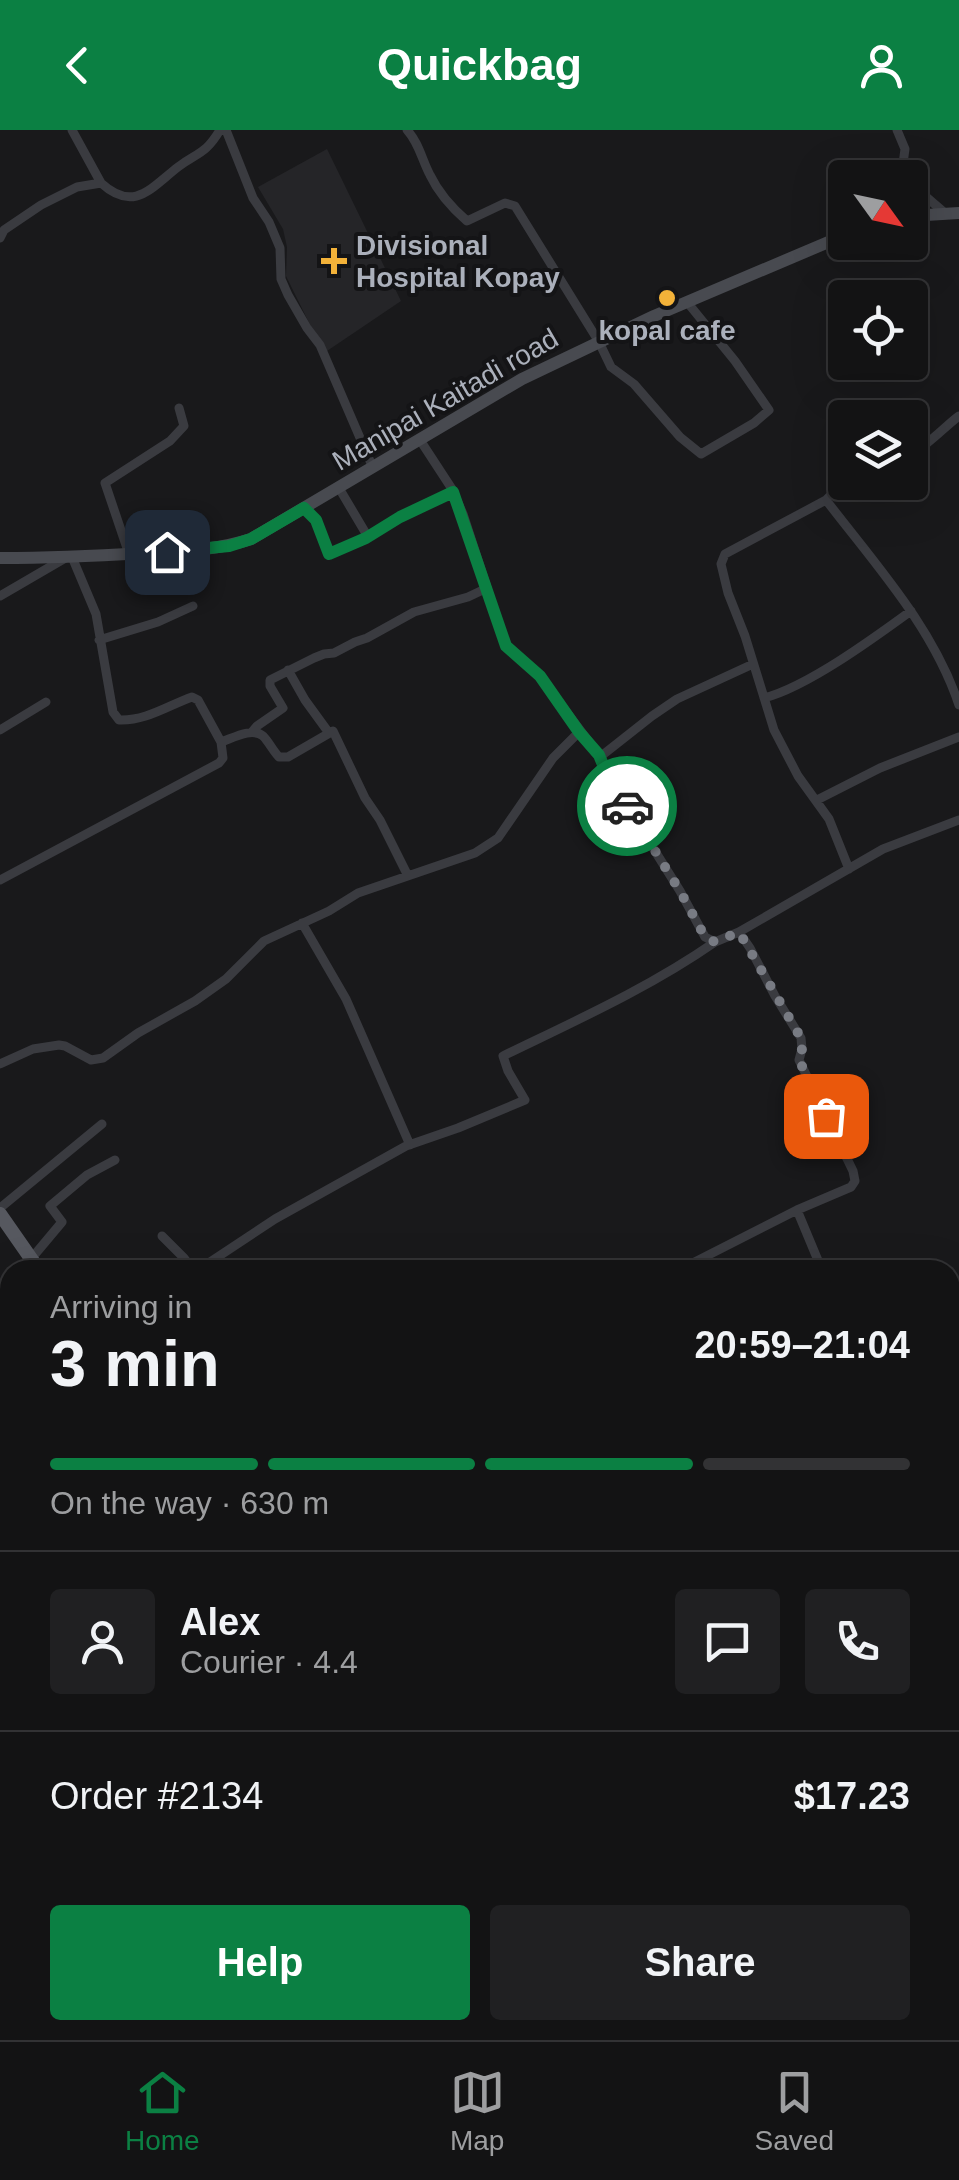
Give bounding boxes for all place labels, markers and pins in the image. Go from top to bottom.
place label: Divisional Hospital Kopay [356,230,560,293]
marker: Divisional Hospital Kopay [321,248,347,274]
marker: kopal cafe [656,287,678,309]
place label: kopal cafe [599,315,735,346]
pin [125,510,210,595]
pin [784,1074,869,1159]

